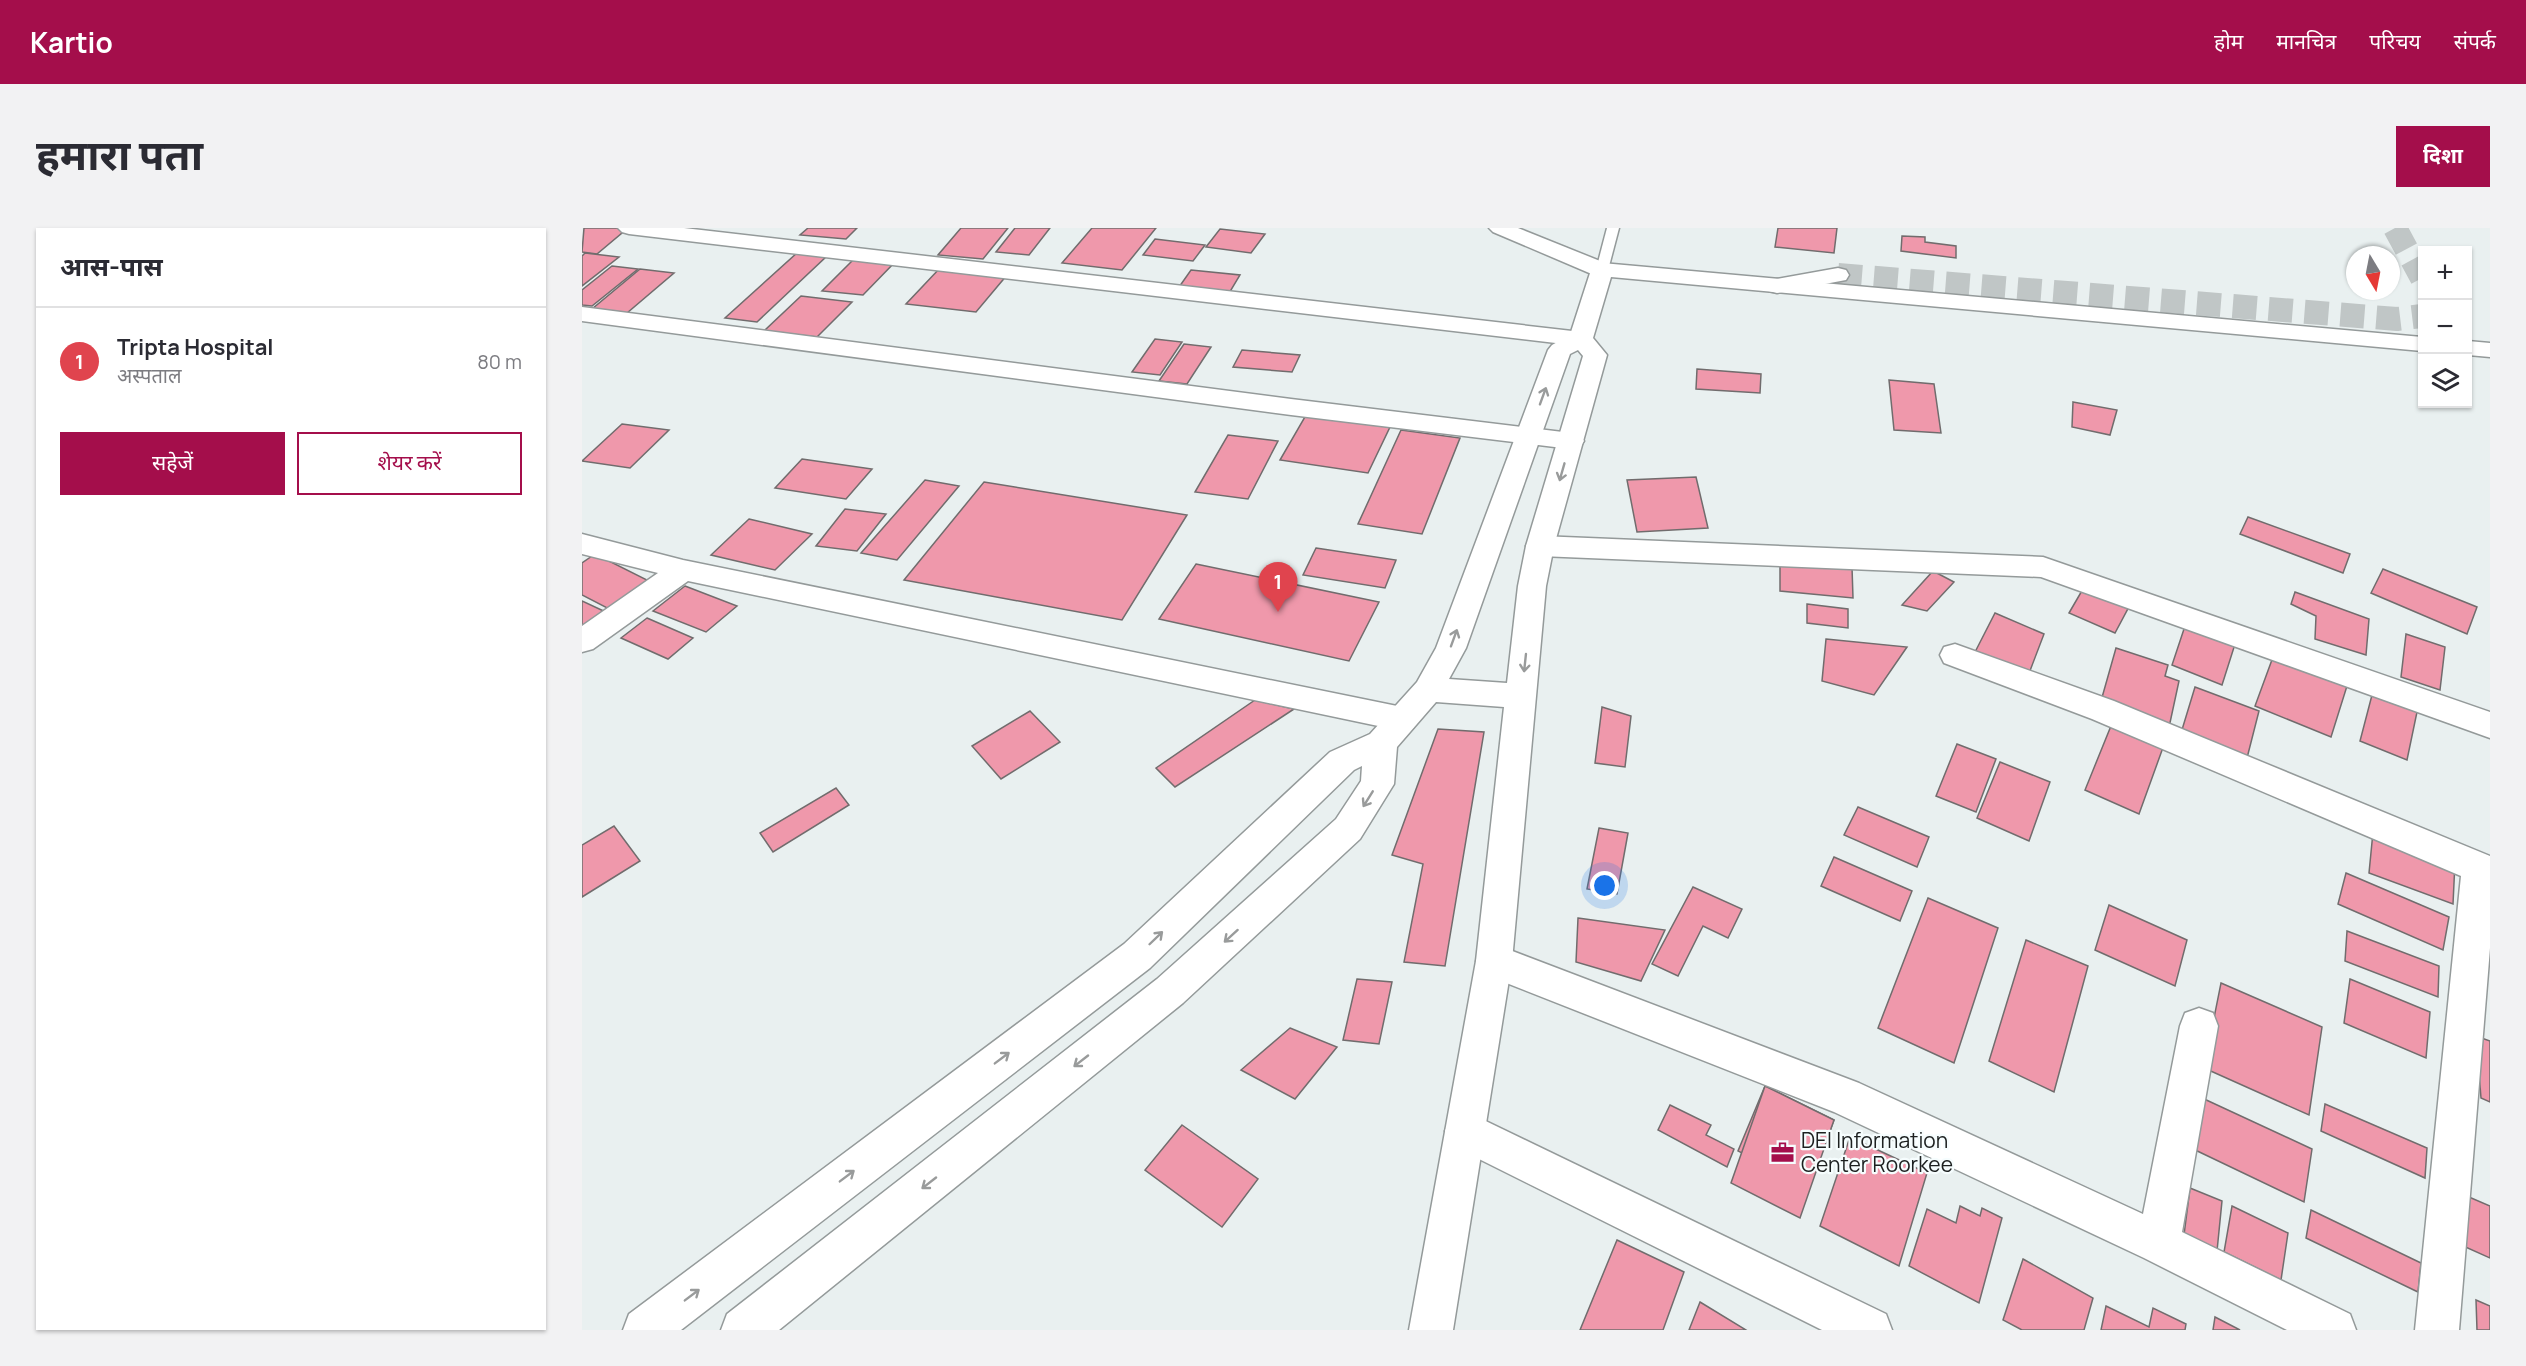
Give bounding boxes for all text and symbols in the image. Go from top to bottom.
text: Kartio [30,23,113,61]
text: होम [2214,27,2243,55]
text: मानचित्र [2276,27,2336,55]
text: परिचय [2369,27,2421,55]
text: संपर्क [2454,27,2496,55]
text: हमारा पता [36,125,203,183]
button: दिशा [2396,126,2490,187]
north arrow [2346,246,2400,300]
map controls [2418,246,2472,408]
button: + [2418,246,2472,300]
text: आस-पास [60,248,163,284]
button: − [2418,300,2472,354]
text: Tripta Hospital [117,332,274,362]
text: 1 [75,348,84,375]
text: 80 m [477,348,522,375]
button: layers [2418,354,2472,408]
text: अस्पताल [117,362,182,389]
one-way arrow [1538,387,1549,406]
button: सहेजें [60,432,285,495]
button: शेयर करें [297,432,522,495]
one-way arrow [1556,462,1567,481]
pin: 1 [1258,562,1298,612]
one-way arrow [1450,629,1461,648]
one-way arrow [1519,652,1530,672]
one-way arrow [1362,790,1374,807]
your location [1590,871,1619,900]
one-way arrow [1224,929,1239,943]
one-way arrow [1148,931,1163,945]
one-way arrow [994,1052,1010,1065]
one-way arrow [1074,1055,1090,1068]
place label: DEI Information Center Roorkee [1801,1126,1953,1178]
office icon: DEI Information Center Roorkee [1770,1139,1796,1165]
one-way arrow [839,1170,855,1183]
one-way arrow [921,1176,937,1189]
one-way arrow [684,1288,700,1301]

